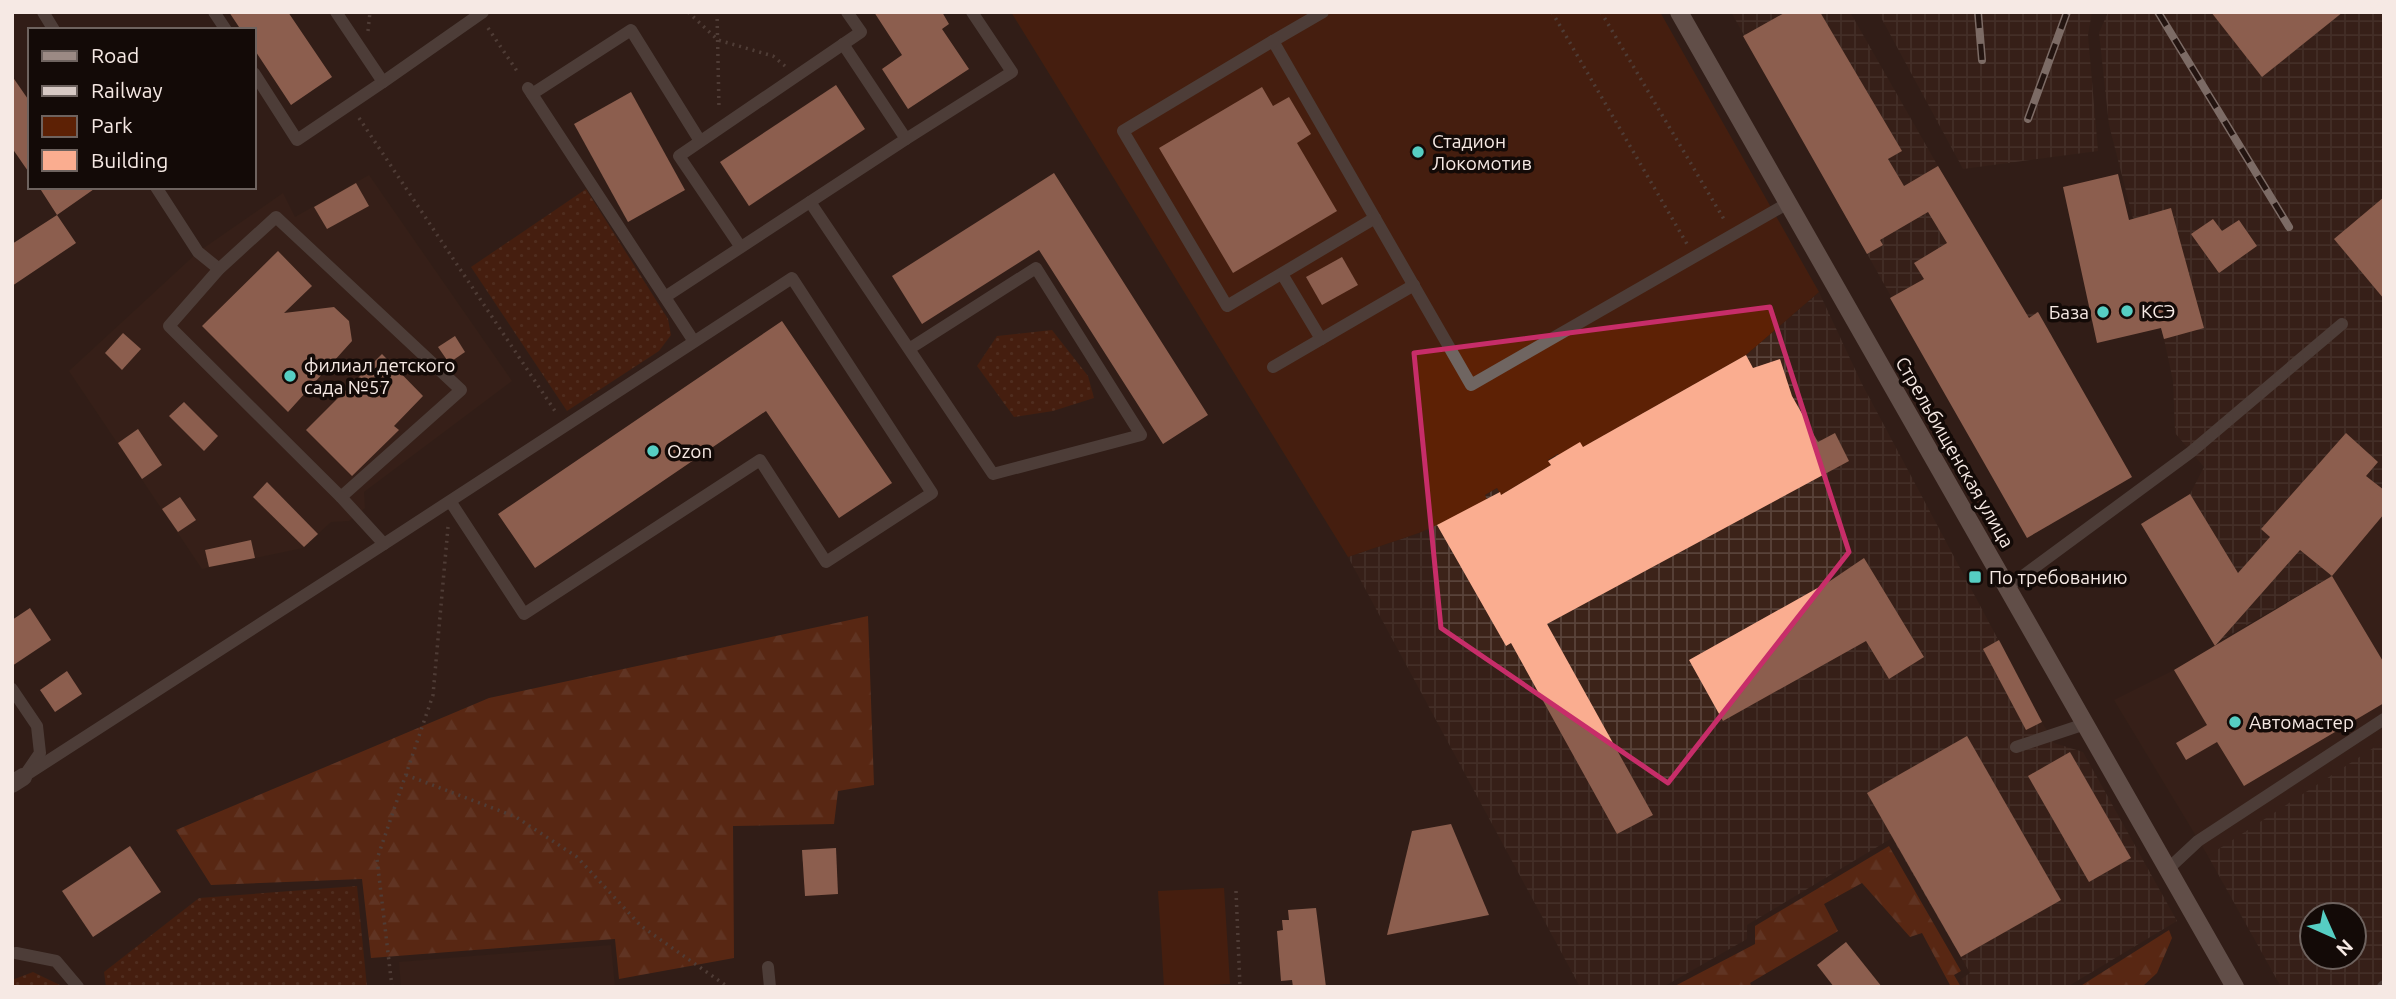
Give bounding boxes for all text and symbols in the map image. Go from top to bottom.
legend [28,28,256,189]
text: Road [91,43,139,67]
text: Railway [91,78,163,102]
text: Park [91,113,133,137]
place label: Стадион Локомотив [1432,130,1532,174]
marker: Стадион Локомотив [1410,144,1426,160]
text: Building [91,148,168,172]
place label: КСЭ [2141,300,2175,322]
place label: База [2049,301,2089,323]
marker: КСЭ [2119,303,2135,319]
marker: База [2095,304,2111,320]
street label: Стрельбищенская улица [1891,353,2019,551]
place label: филиал детского сада №57 [304,354,455,398]
marker: филиал детского сада №57 [282,368,298,384]
place label: Ozon [667,440,712,462]
marker: Ozon [645,443,661,459]
place label: По требованию [1989,566,2128,588]
marker: По требованию [1967,569,1983,585]
place label: Автомастер [2249,711,2354,733]
marker: Автомастер [2227,714,2243,730]
north arrow [2298,901,2368,971]
text: N [2332,935,2358,961]

